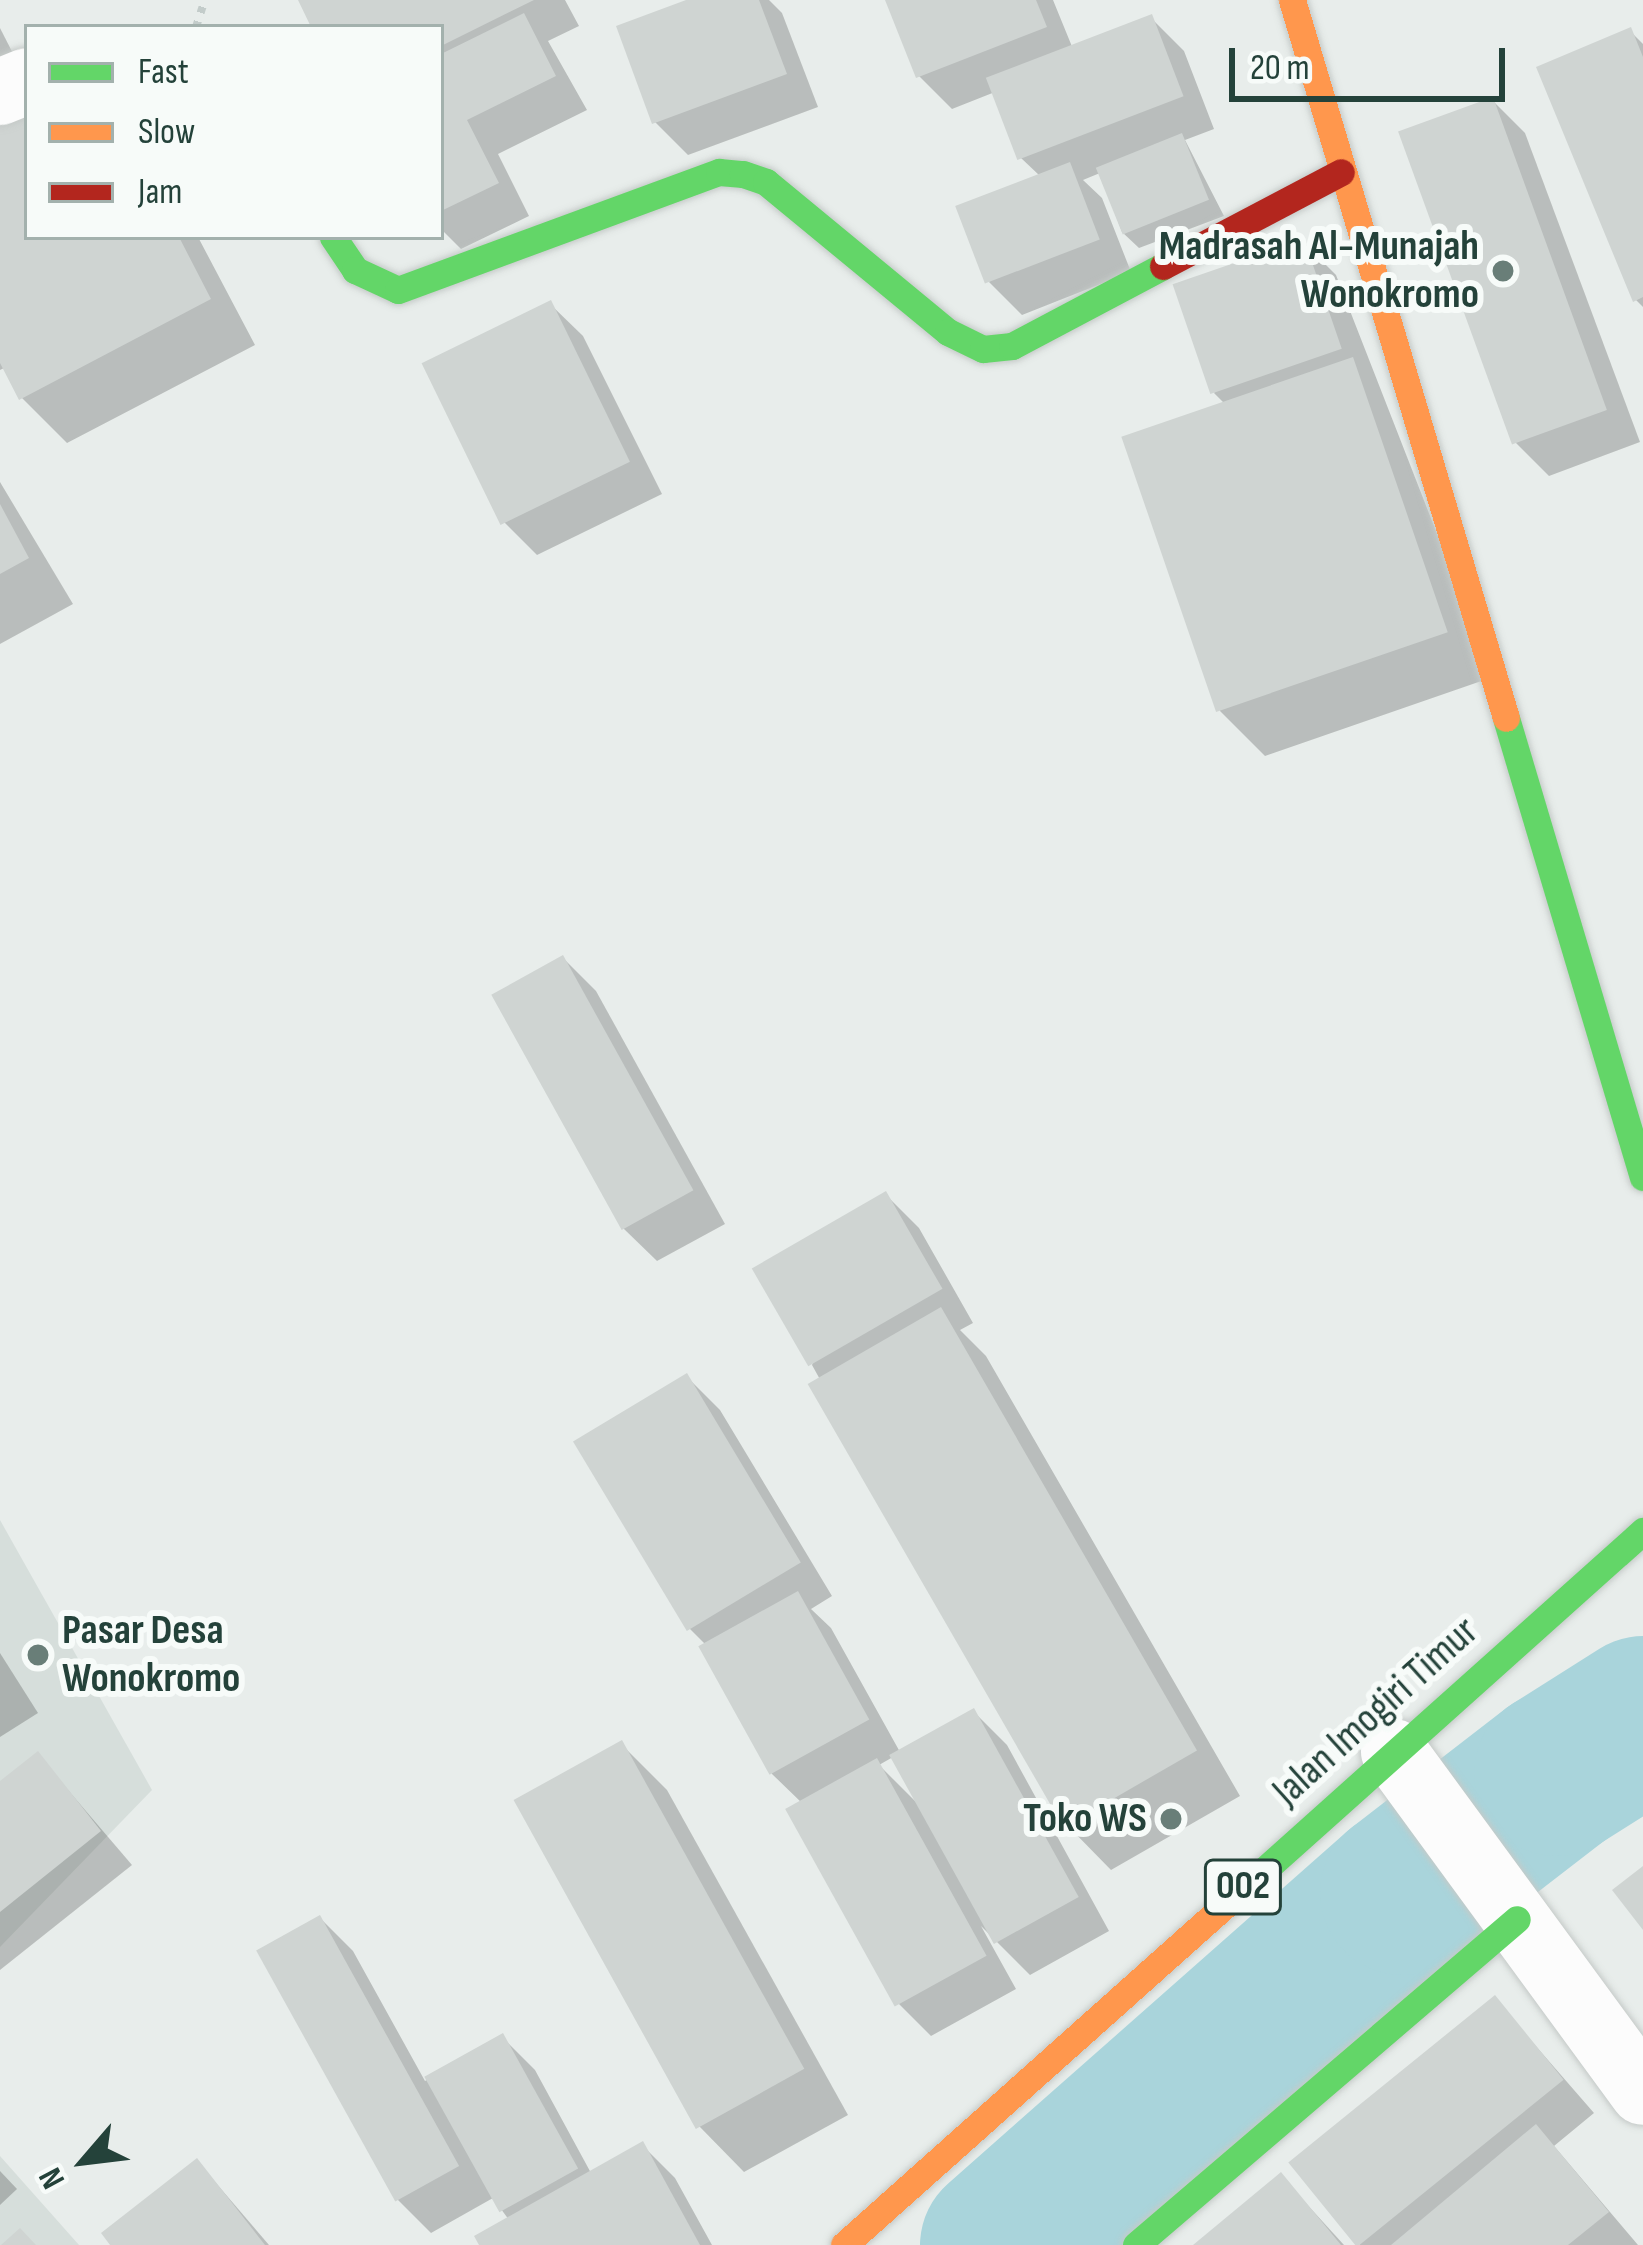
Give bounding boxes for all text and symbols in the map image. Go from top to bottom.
legend [24,24,444,240]
scale bar [1235,24,1511,98]
text: 20 m [1250,47,1310,90]
text: Fast [138,51,189,94]
text: Slow [138,111,195,154]
text: Jam [138,171,182,214]
place label: Madrasah Al-Munajah Wonokromo [1159,222,1479,320]
marker: Madrasah Al-Munajah Wonokromo [1490,258,1516,284]
place label: Pasar Desa Wonokromo [62,1606,240,1704]
street label: Jalan Imogiri Timur [1263,1607,1489,1817]
marker: Pasar Desa Wonokromo [25,1642,51,1668]
place label: Toko WS [1023,1794,1147,1844]
marker: Toko WS [1158,1806,1184,1832]
road number: 002 [1201,1854,1285,1920]
north arrow [24,2101,144,2221]
text: N [30,2161,74,2195]

